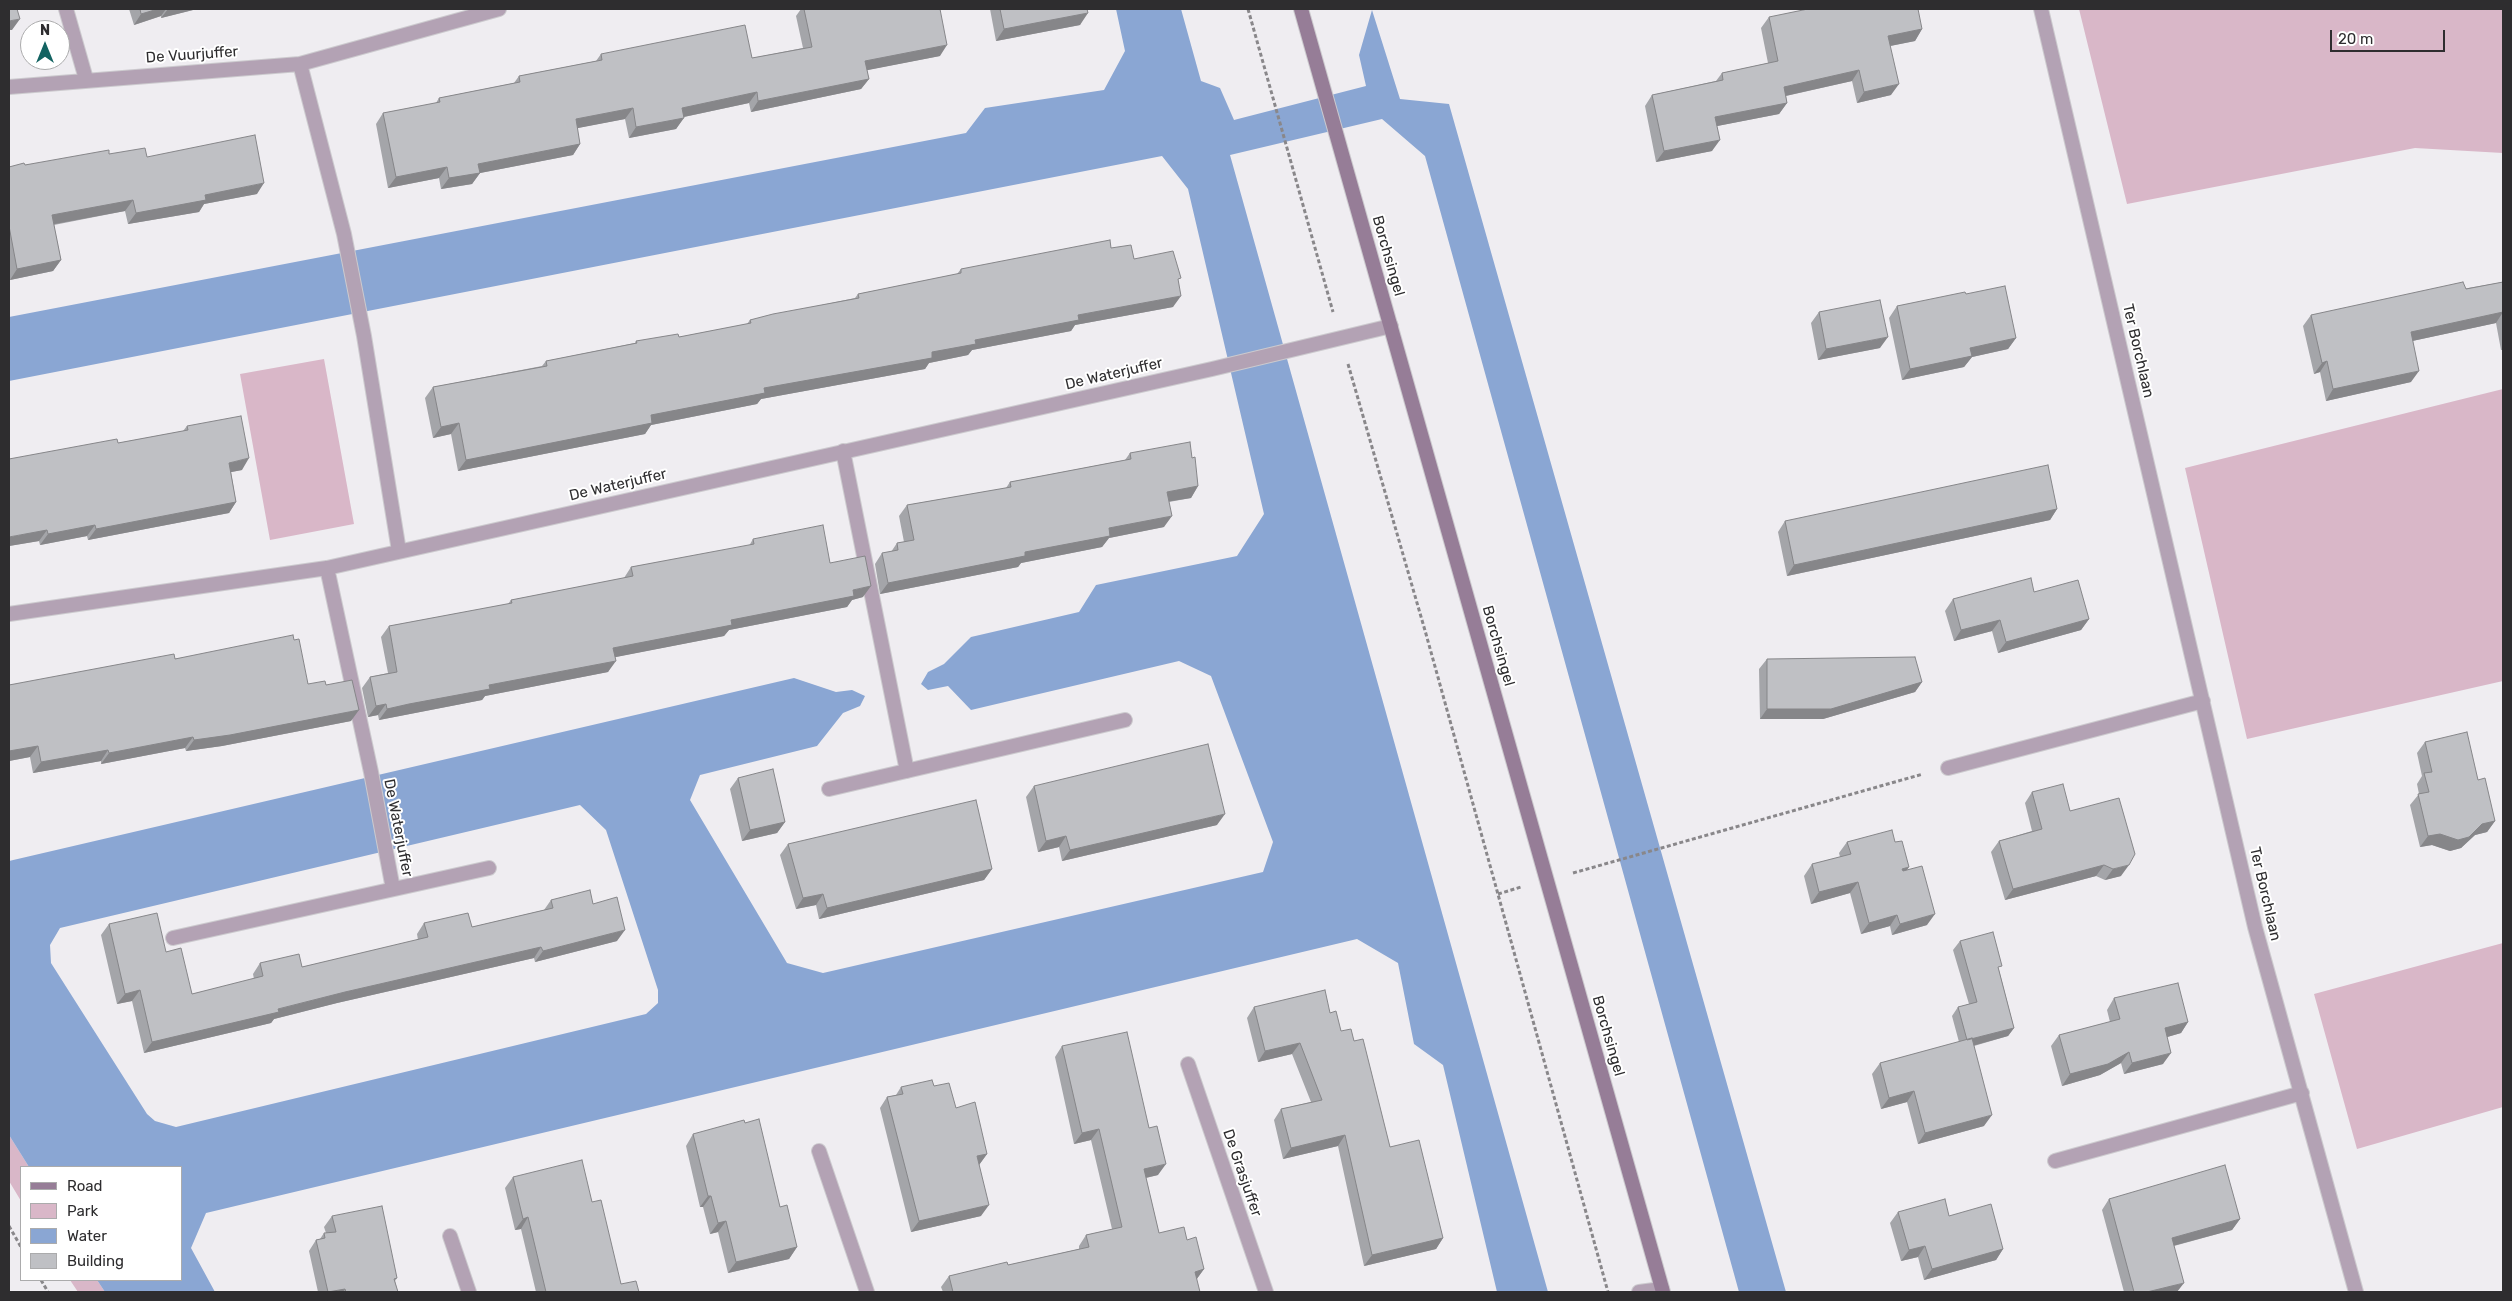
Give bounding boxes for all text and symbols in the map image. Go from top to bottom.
north arrow [20,20,70,70]
scale bar [2332,20,2447,52]
text: N [40,22,50,39]
text: 20 m [2338,30,2373,48]
street label: De Vuurjuffer [145,43,239,67]
street label: Borchsingel [1368,214,1408,298]
street label: Ter Borchlaan [2118,302,2158,400]
street label: De Waterjuffer [1064,354,1164,394]
street label: De Waterjuffer [568,465,668,505]
street label: Borchsingel [1478,604,1518,688]
street label: De Waterjuffer [380,777,416,879]
street label: Ter Borchlaan [2245,845,2285,943]
street label: Borchsingel [1588,994,1628,1078]
street label: De Grasjuffer [1219,1127,1265,1219]
legend [20,1166,182,1281]
text: Road [67,1177,103,1195]
text: Park [67,1202,98,1220]
text: Water [67,1227,107,1245]
text: Building [67,1252,124,1270]

